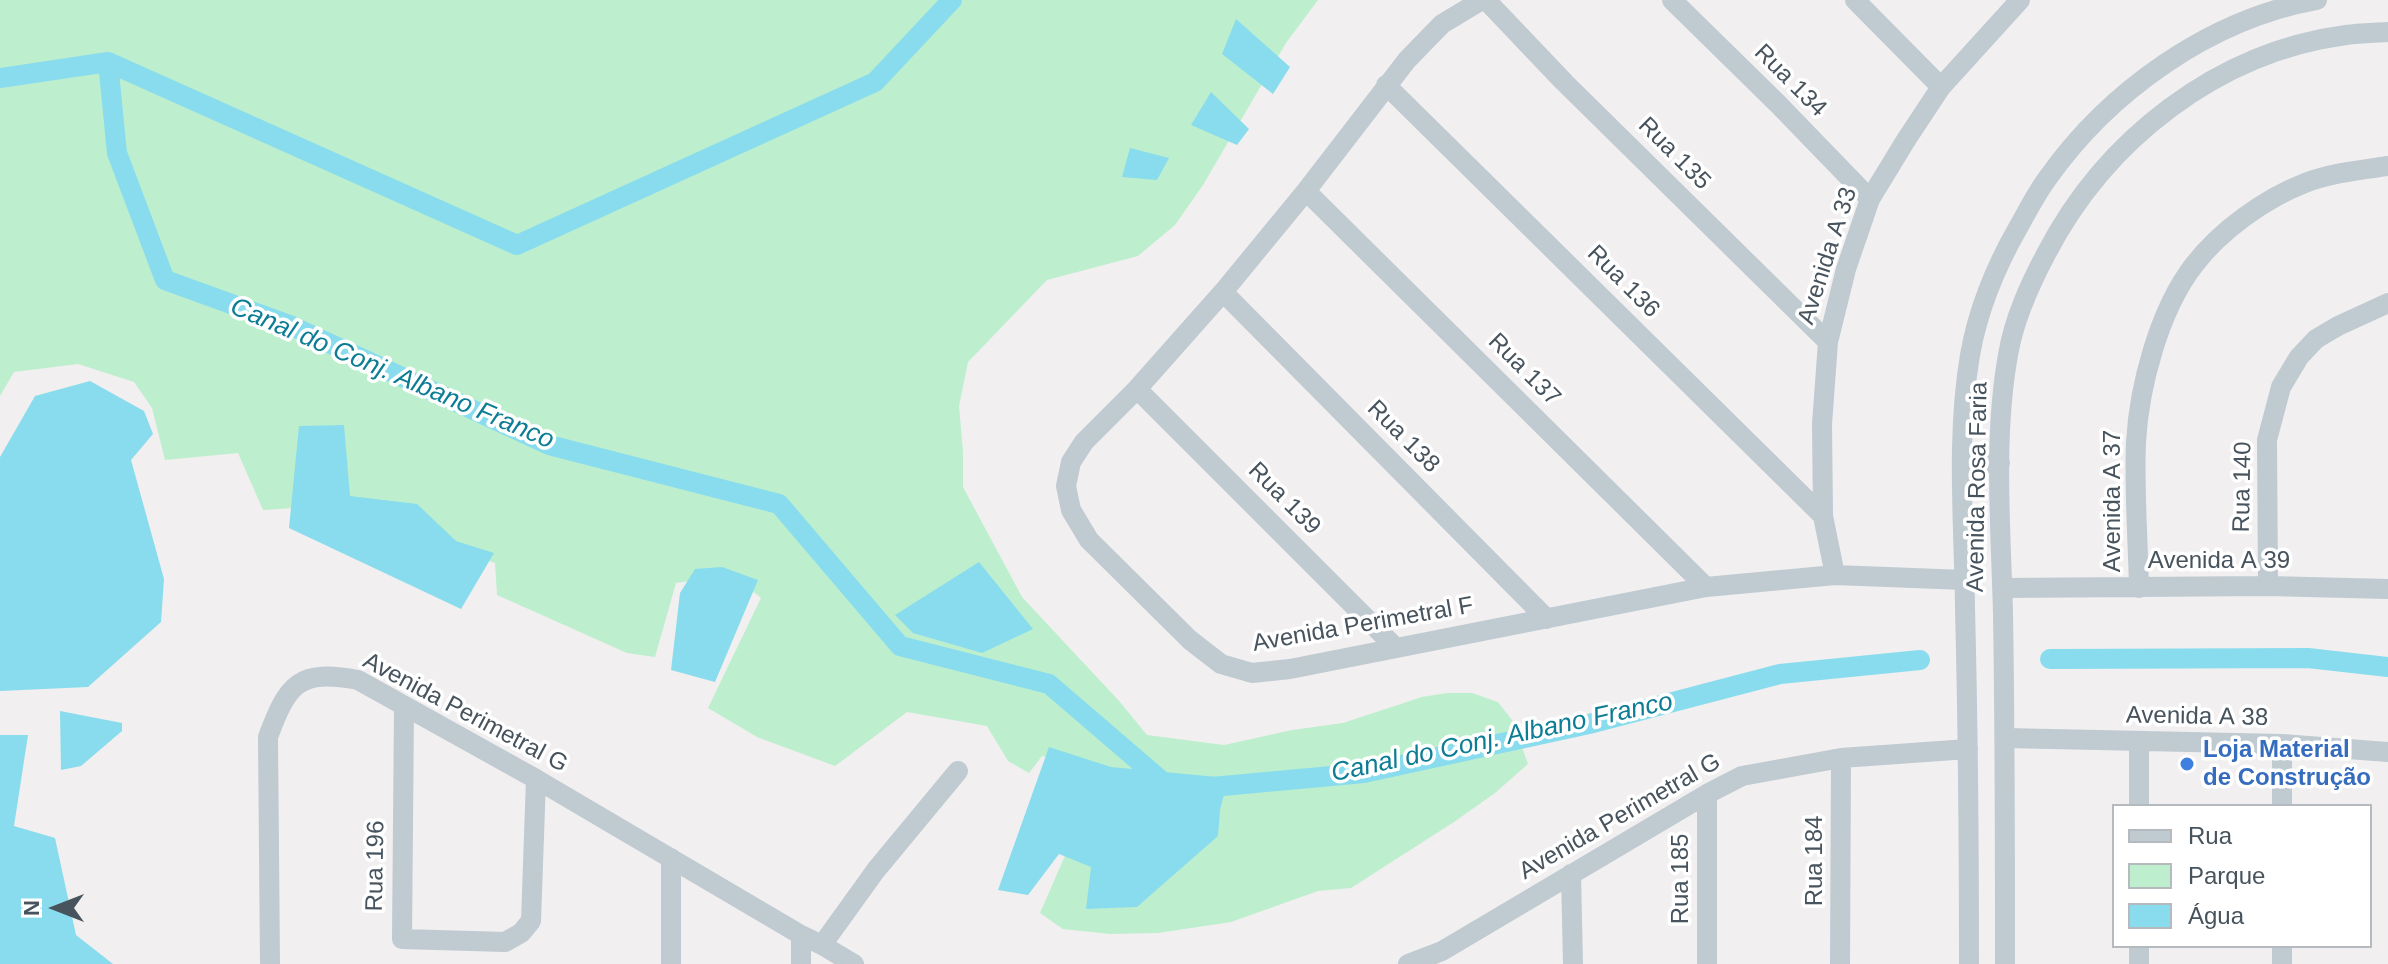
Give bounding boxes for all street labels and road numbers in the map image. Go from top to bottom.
street label: Rua 134 [1748,39,1832,123]
street label: Rua 135 [1632,112,1716,196]
street label: Avenida A 33 [1792,184,1864,328]
street label: Rua 136 [1581,240,1665,324]
street label: Rua 137 [1482,328,1566,412]
street label: Avenida Rosa Faria [1962,382,1994,592]
street label: Rua 138 [1361,395,1445,479]
street label: Avenida A 37 [2099,430,2127,572]
street label: Rua 140 [2228,441,2258,533]
street label: Rua 139 [1242,457,1326,541]
street label: Avenida A 39 [2148,547,2290,575]
street label: Avenida Perimetral F [1250,591,1476,659]
street label: Avenida Perimetral G [358,647,572,779]
street label: Avenida A 38 [2126,701,2268,733]
street label: Avenida Perimetral G [1514,748,1726,886]
street label: Rua 184 [1801,816,1829,906]
street label: Rua 196 [361,820,391,912]
street label: Rua 185 [1667,834,1695,924]

